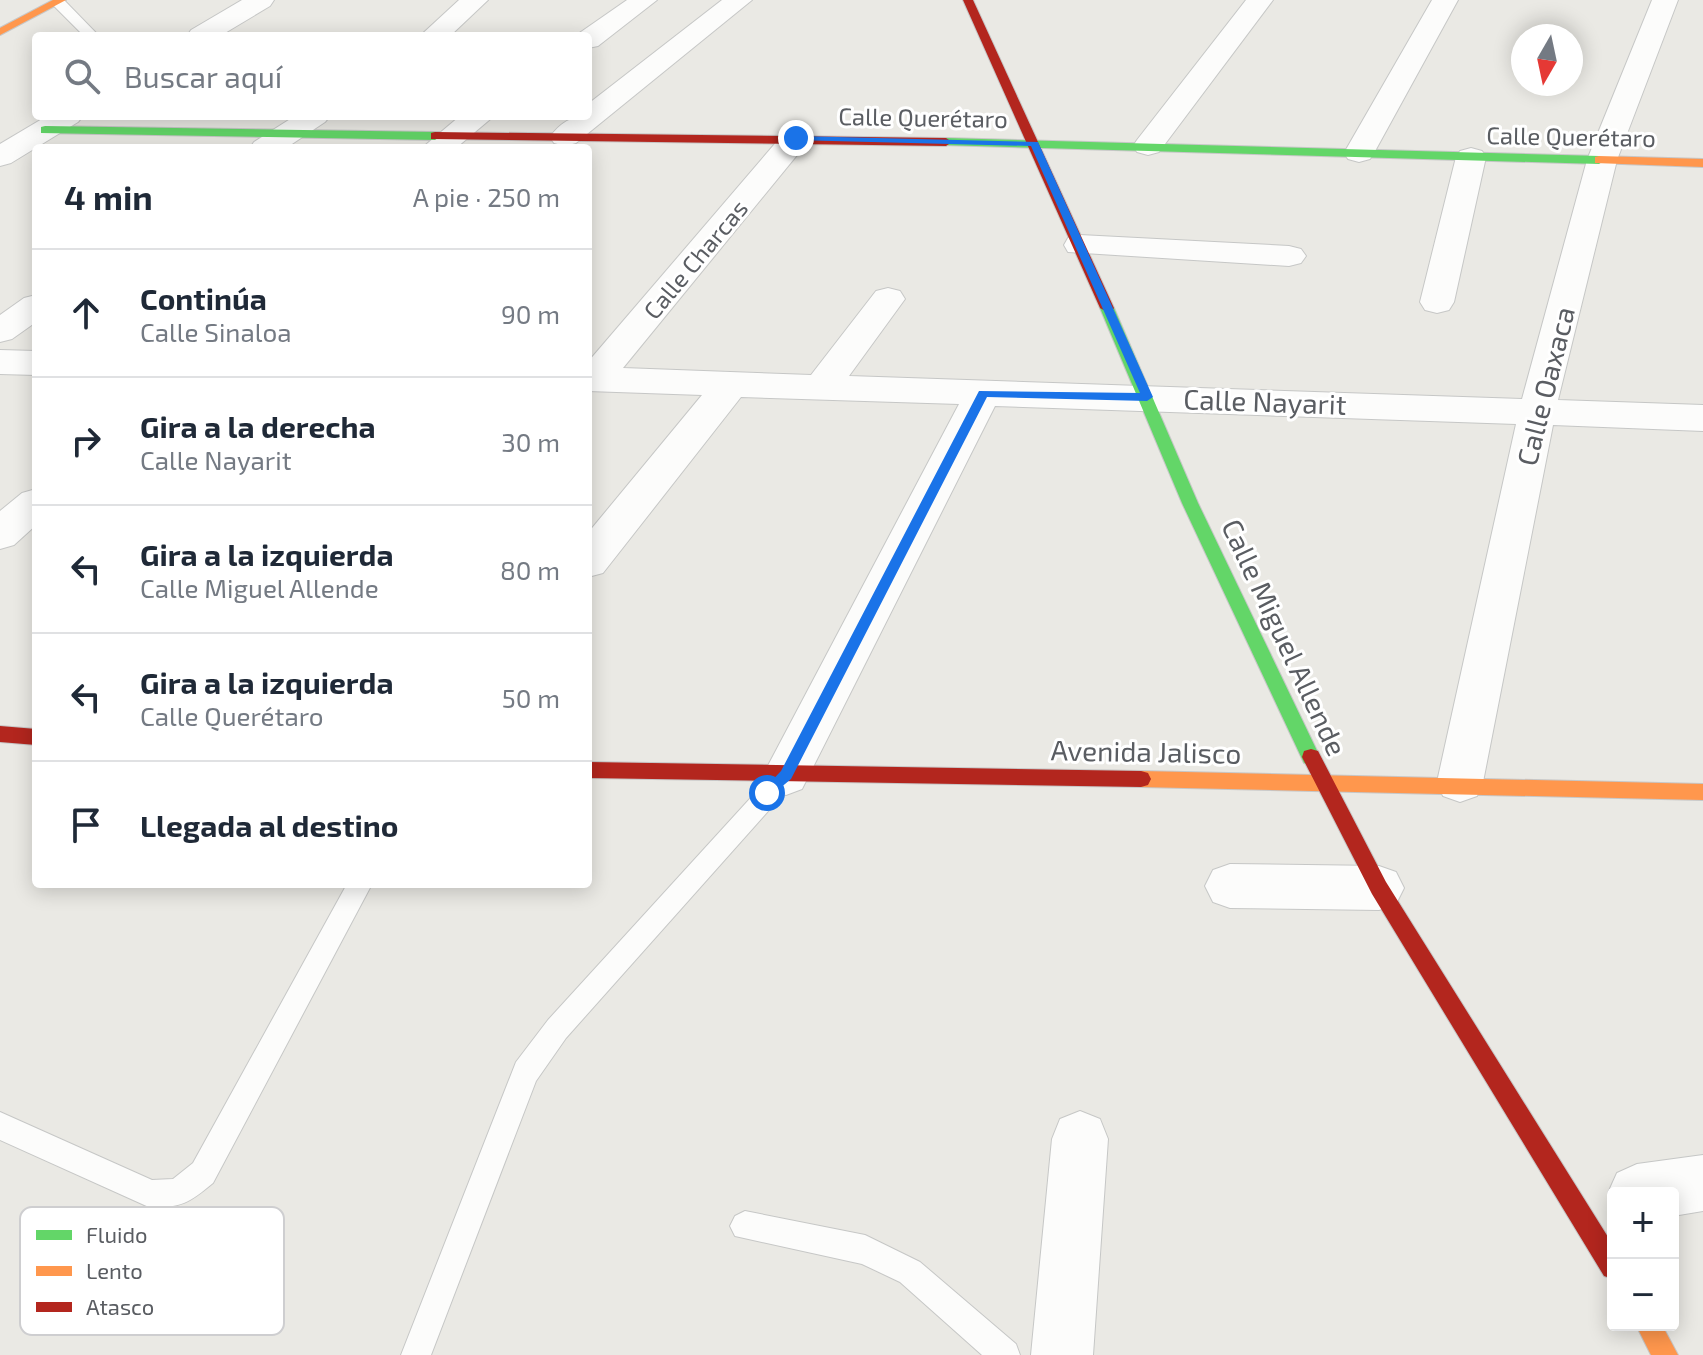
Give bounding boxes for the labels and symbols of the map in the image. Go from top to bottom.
north arrow [1511,24,1583,96]
street label: Calle Querétaro [838,101,1008,133]
route end [778,120,814,156]
street label: Calle Querétaro [1486,120,1656,152]
street label: Calle Charcas [637,194,753,324]
street label: Calle Oaxaca [1509,303,1581,469]
street label: Calle Nayarit [1183,381,1347,421]
street label: Calle Miguel Allende [1215,513,1355,761]
street label: Avenida Jalisco [1050,732,1242,770]
route start [749,775,785,811]
legend [20,1207,284,1335]
text: Fluido [86,1221,148,1247]
text: Lento [86,1257,143,1283]
text: Atasco [86,1293,154,1319]

